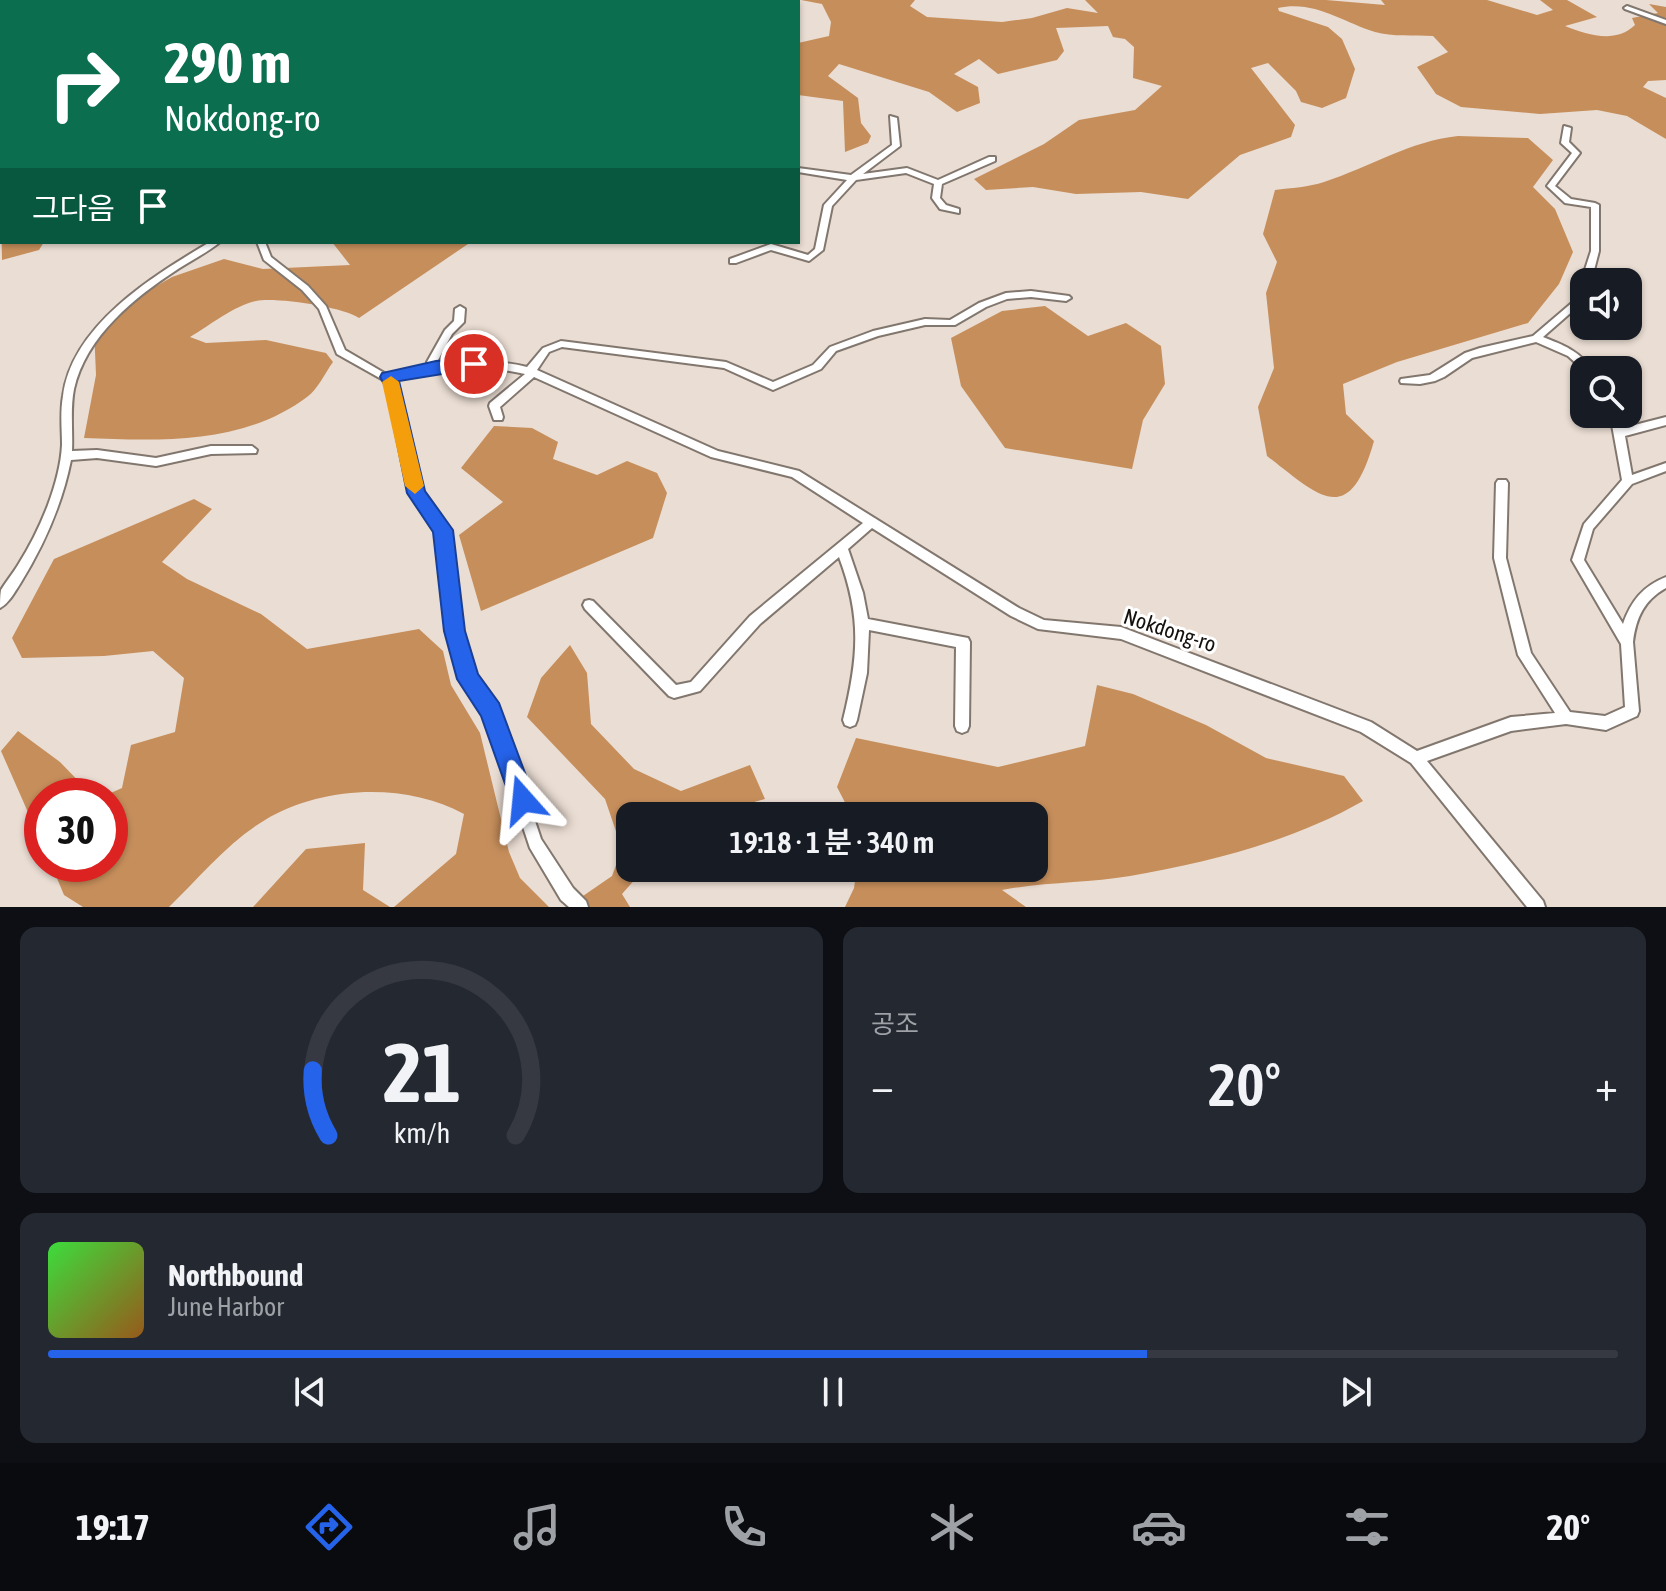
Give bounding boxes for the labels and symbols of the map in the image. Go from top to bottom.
pin [440,330,508,398]
street label: Nokdong-ro [1120,603,1220,657]
position arrow [481,758,565,842]
speed limit sign: 30 [24,778,128,882]

